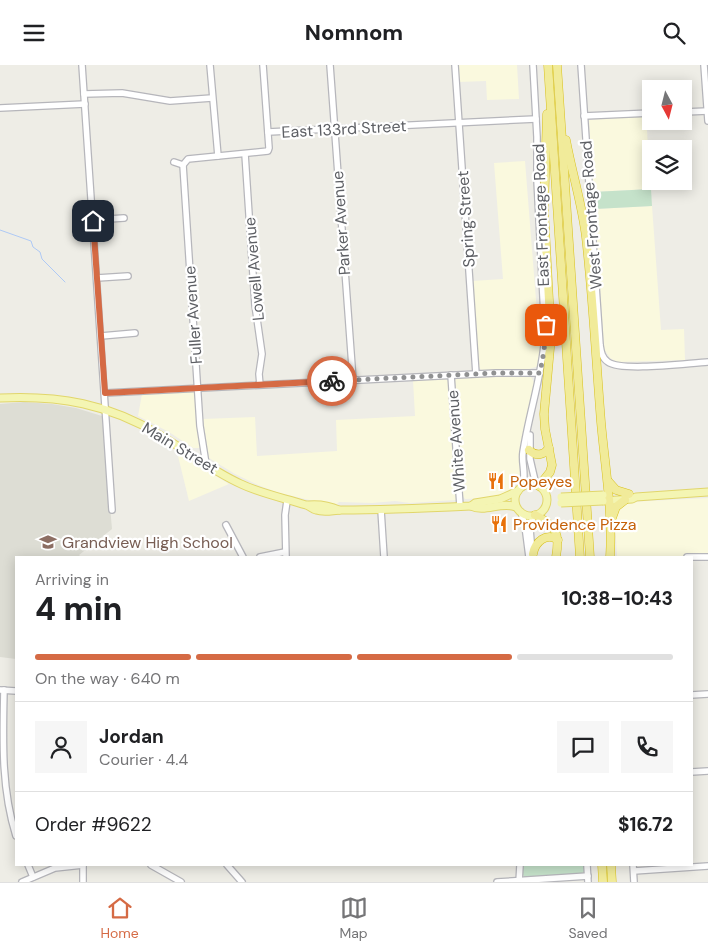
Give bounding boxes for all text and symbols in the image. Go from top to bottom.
text: Nomnom [305,18,403,47]
icon: menu [20,19,48,47]
icon: search [660,19,688,47]
north arrow [642,80,692,130]
map controls [642,80,692,190]
street label: East 133rd Street [281,115,407,143]
street label: West Frontage Road [575,140,607,290]
button: layers [642,140,692,190]
street label: East Frontage Road [528,143,554,287]
street label: Parker Avenue [327,170,355,276]
street label: Spring Street [452,170,480,268]
pin [72,200,114,242]
icon: home [79,207,107,235]
street label: Lowell Avenue [239,216,269,322]
street label: Fuller Avenue [179,265,207,365]
pin [525,304,567,346]
icon: bag [532,311,560,339]
courier [307,356,357,406]
icon: bike [318,367,346,395]
street label: White Avenue [442,389,470,493]
street label: Main Street [138,417,222,479]
restaurant icon: Popeyes [486,471,506,491]
place label: Popeyes [510,471,572,492]
restaurant icon: Providence Pizza [489,514,509,534]
place label: Providence Pizza [513,514,637,535]
school or university icon: Grandview High School [38,532,58,552]
place label: Grandview High School [62,532,233,553]
text: Arriving in [35,569,109,590]
text: 10:38–10:43 [562,586,673,611]
text: 4 min [35,588,122,630]
text: On the way · 640 m [35,668,180,689]
button: person [35,721,87,773]
button: chat [557,721,609,773]
button: phone [621,721,673,773]
text: Jordan [99,724,164,749]
text: Courier · 4.4 [99,749,188,770]
text: Order #9622 [35,812,152,837]
text: $16.72 [618,812,673,837]
tab: Home [100,894,139,942]
tab: Map [339,894,368,942]
tab: Saved [568,894,608,942]

